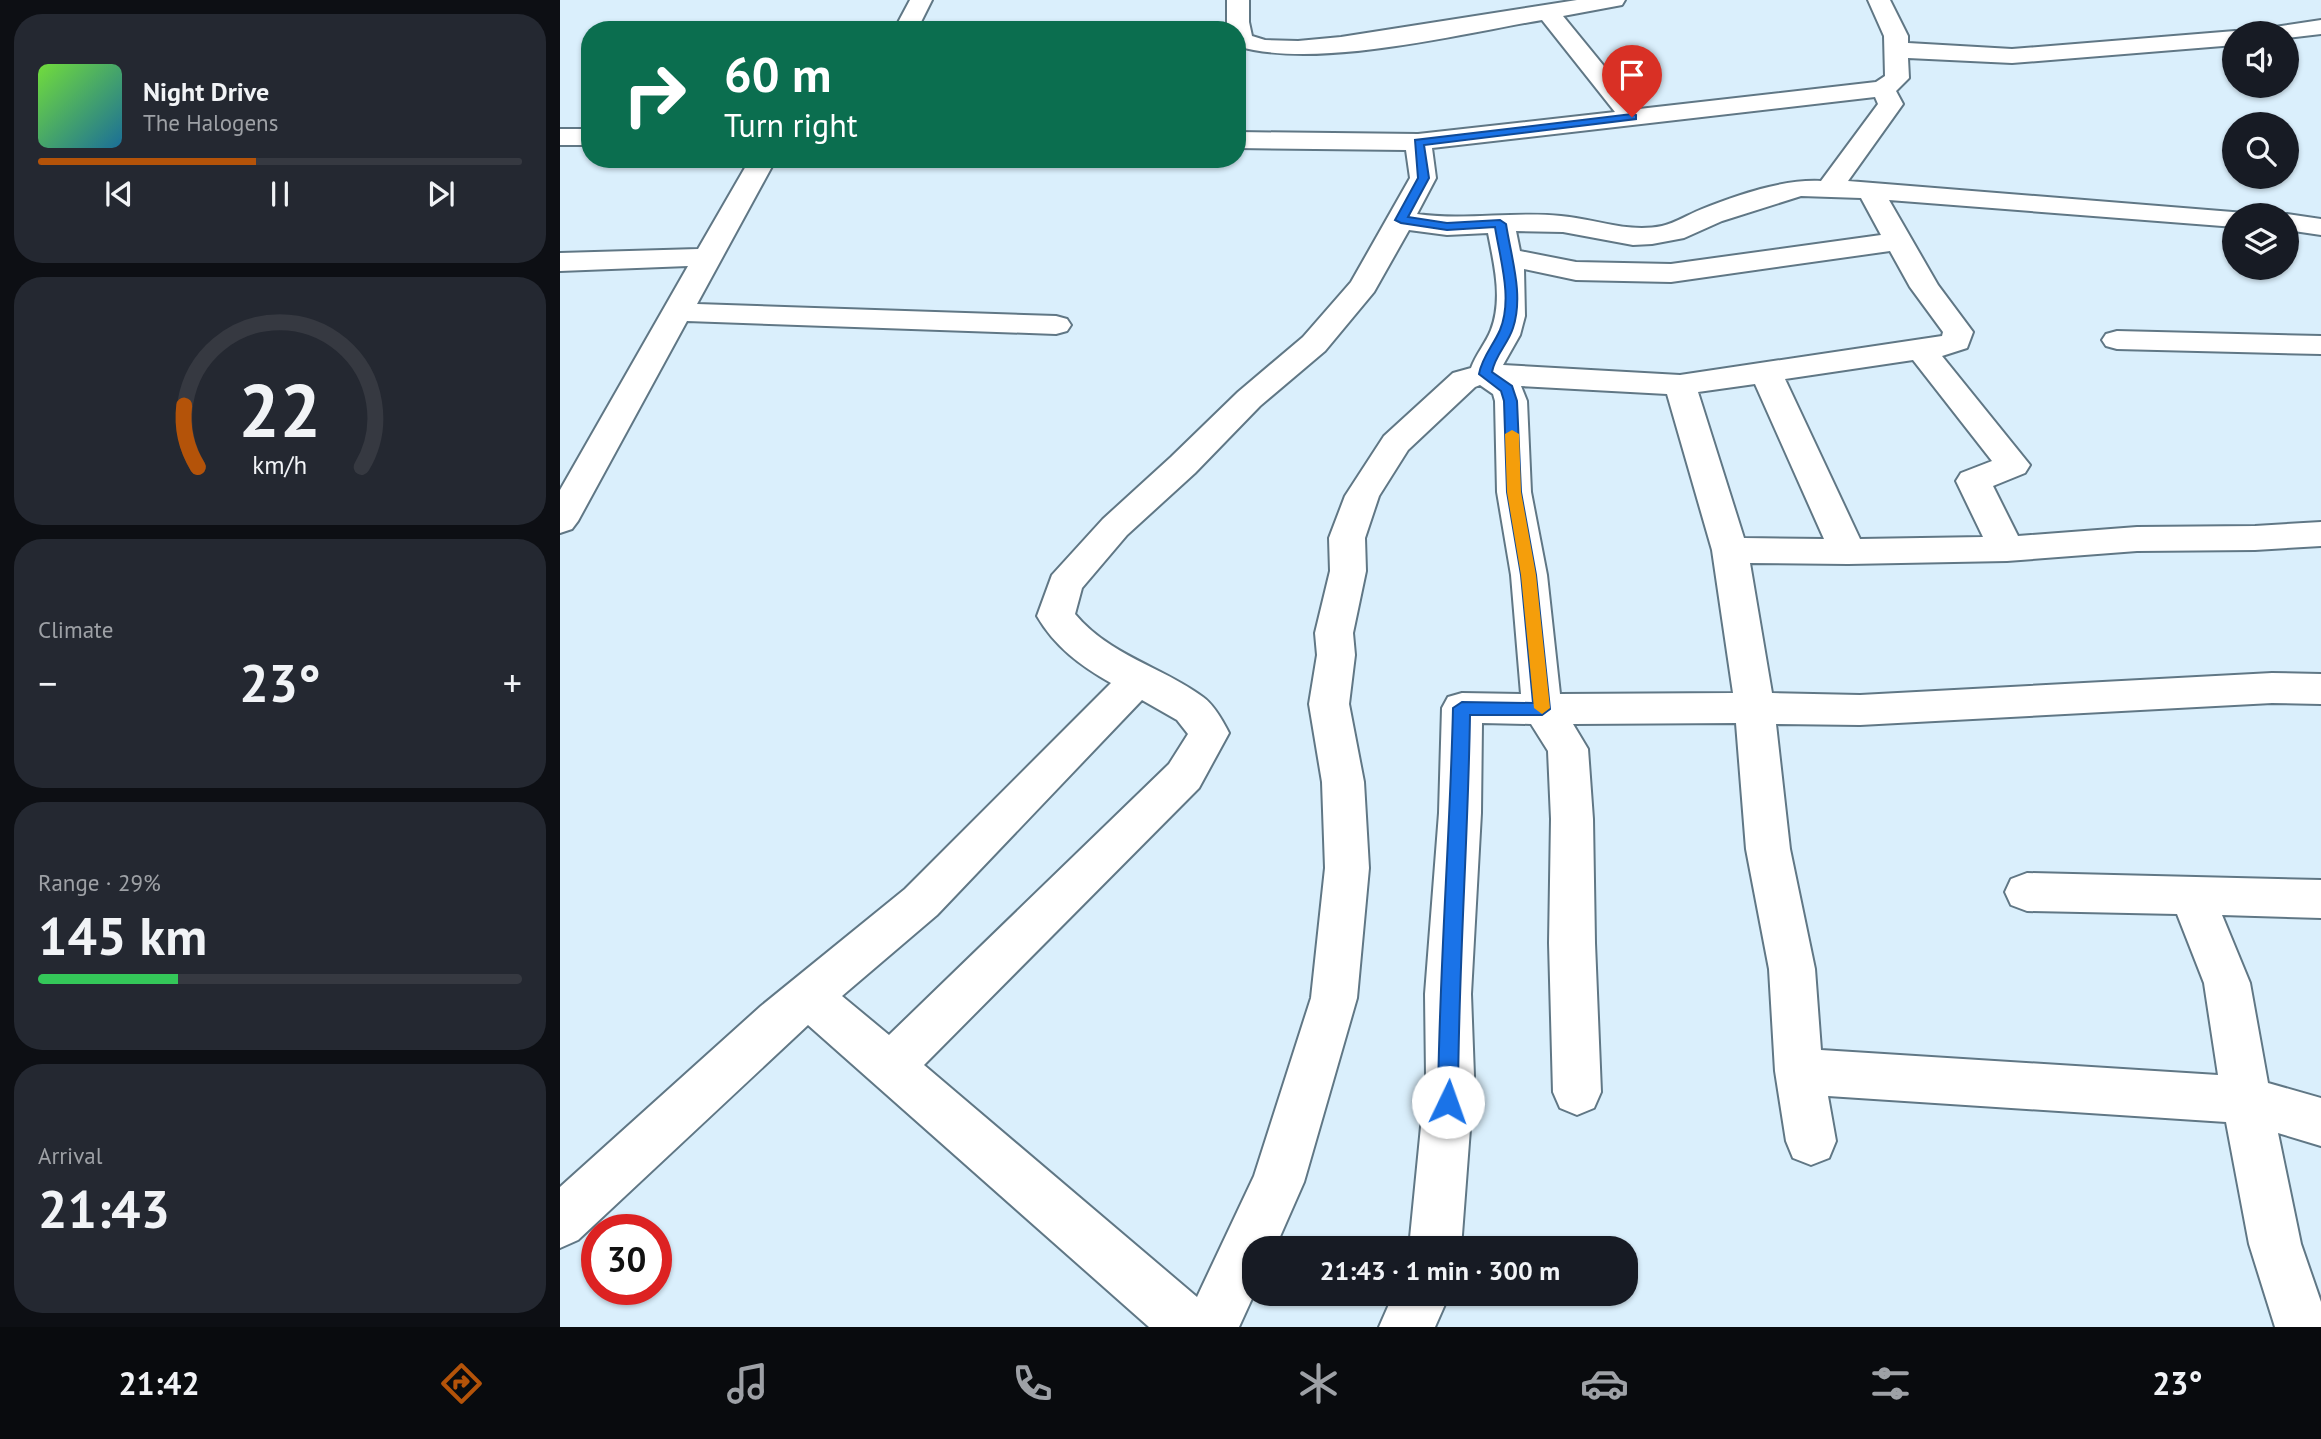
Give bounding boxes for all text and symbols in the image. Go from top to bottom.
map controls [2222,21,2299,280]
button: sound [2222,21,2299,98]
text: 60 m [724,42,831,106]
pin [1602,45,1662,117]
icon: right [609,49,700,140]
icon: arrive [1613,56,1651,94]
text: Night Drive [143,75,269,108]
text: Turn right [724,104,858,146]
text: The Halogens [143,108,278,137]
button: search [2222,112,2299,189]
icon: previous [100,175,138,213]
icon: pause [261,175,299,213]
icon: next [422,175,460,213]
button: layers [2222,203,2299,280]
text: 22 [239,363,321,457]
text: km/h [253,449,307,481]
text: Climate [38,615,113,644]
text: 23° [239,649,321,716]
text: − [38,658,57,707]
text: + [503,658,522,707]
text: Range · 29% [38,868,161,897]
text: 145 km [38,902,207,969]
position arrow [1411,1065,1485,1139]
text: Arrival [38,1141,102,1170]
text: 21:43 [38,1175,170,1242]
speed limit sign: 30 [581,1214,672,1305]
text: 21:43 · 1 min · 300 m [1320,1254,1560,1287]
icon: directions [437,1359,486,1408]
icon: music [723,1359,772,1408]
icon: phone [1008,1359,1057,1408]
icon: climate [1294,1359,1343,1408]
icon: car [1580,1359,1629,1408]
icon: filters [1866,1359,1915,1408]
text: 21:42 [118,1362,200,1404]
text: 23° [2152,1362,2203,1404]

